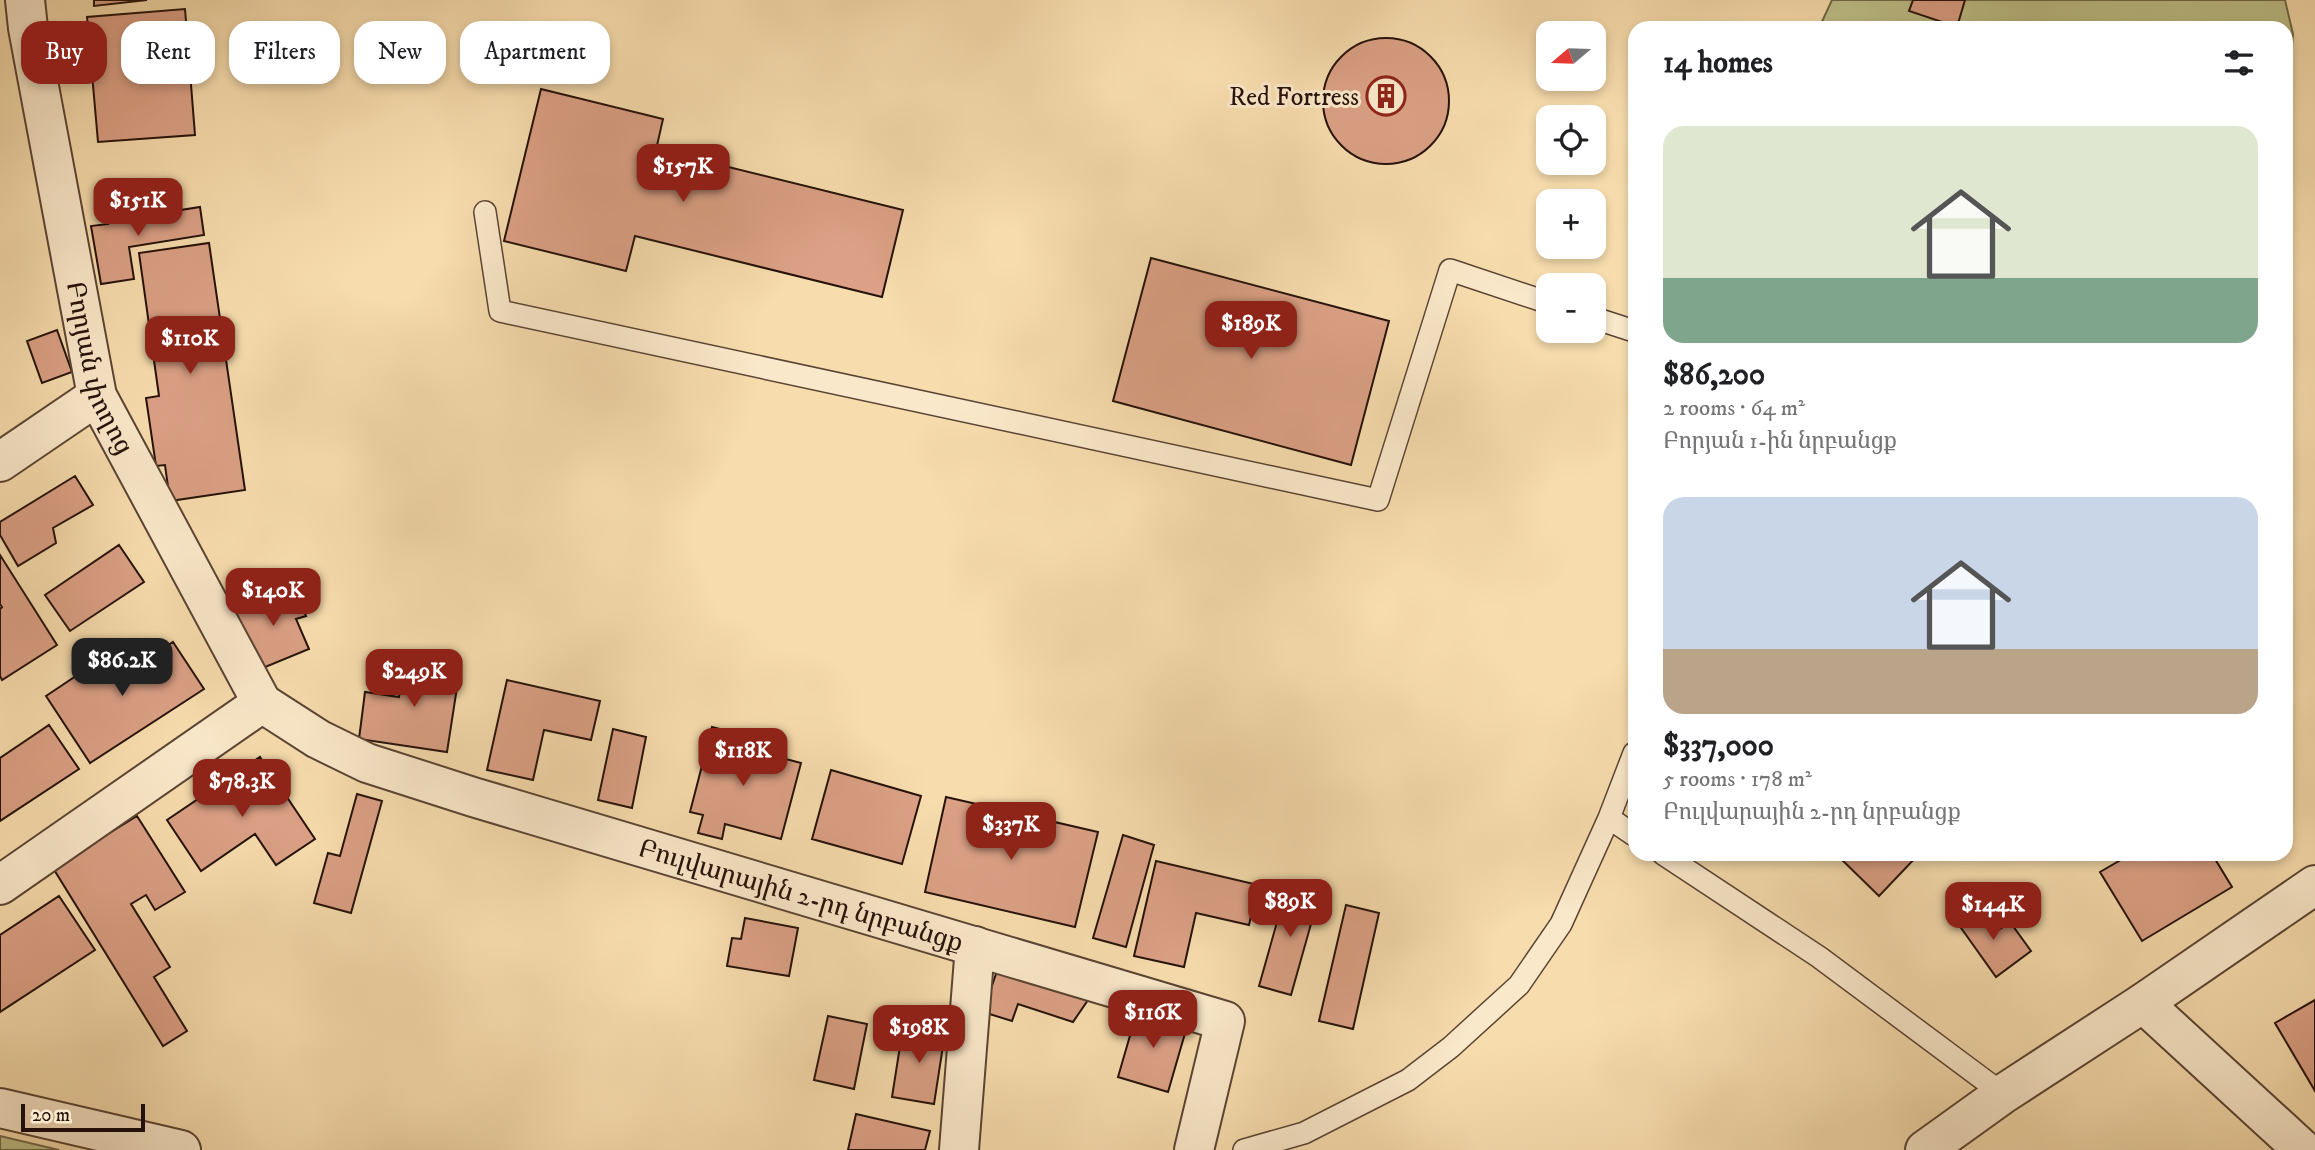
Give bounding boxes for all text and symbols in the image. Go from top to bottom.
chip: Buy [21,21,107,84]
chip: Rent [121,21,215,84]
chip: Filters [229,21,340,84]
chip: New [354,21,446,84]
chip: Apartment [460,21,610,84]
north arrow [1536,21,1606,91]
map controls [1536,21,1606,343]
icon: filters [2220,44,2258,82]
text: 14 homes [1663,45,1773,82]
building icon: Red Fortress [1365,75,1407,117]
place label: Red Fortress [1229,81,1359,114]
button: locate [1536,105,1606,175]
pin: $157K [634,144,732,204]
text: $157K [653,152,713,181]
icon: home [1898,171,2024,297]
pin: $151K [89,178,187,238]
text: $151K [110,186,166,215]
button: + [1536,189,1606,259]
button: − [1536,273,1606,343]
street label: Բորյան փողոց [58,279,140,460]
pin: $189K [1202,302,1300,361]
text: $189K [1221,309,1281,338]
pin: $110K [141,316,239,376]
text: $110K [161,324,219,353]
text: $86,200 [1663,357,1765,394]
text: 2 rooms · 64 m² [1663,394,1805,423]
text: Բորյան 1-ին նրբանցք [1663,427,1897,456]
icon: home [1898,542,2024,668]
pin: $140K [224,568,322,628]
text: $140K [242,576,304,605]
pin: $86.2K [65,638,179,698]
text: $86.2K [88,646,156,675]
pin: $249K [365,650,463,709]
text: $249K [382,657,446,686]
pin: $118K [694,728,792,788]
text: $337,000 [1663,728,1774,765]
text: $118K [714,736,772,765]
pin: $78.3K [185,760,299,819]
text: 5 rooms · 178 m² [1663,765,1812,794]
text: $78.3K [209,767,275,796]
text: Բուլվարային 2-րդ նրբանցք [1663,798,1961,827]
pin: $337K [962,802,1060,862]
text: $337K [982,810,1040,839]
street label: Բուլվարային 2-րդ նրբանցք [634,832,967,960]
pin: $89K [1249,880,1331,939]
pin: $144K [1944,883,2042,942]
text: $89K [1264,887,1316,916]
text: $144K [1961,890,2025,919]
pin: $116K [1104,990,1202,1050]
text: $116K [1124,998,1182,1027]
pin: $198K [870,1006,968,1065]
text: $198K [889,1013,949,1042]
scale bar [21,1101,145,1133]
text: 20 m [32,1104,70,1127]

